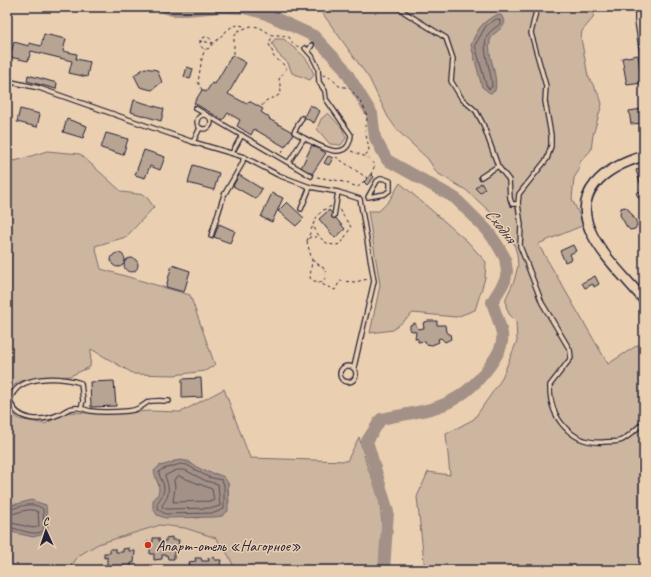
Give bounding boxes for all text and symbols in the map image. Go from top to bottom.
water label: Сходня [481,204,522,249]
north arrow [26,511,66,551]
text: С [42,514,50,528]
place label: Апарт-отель «Нагорное» [156,536,301,556]
marker: Апарт-отель «Нагорное» [143,540,153,550]

